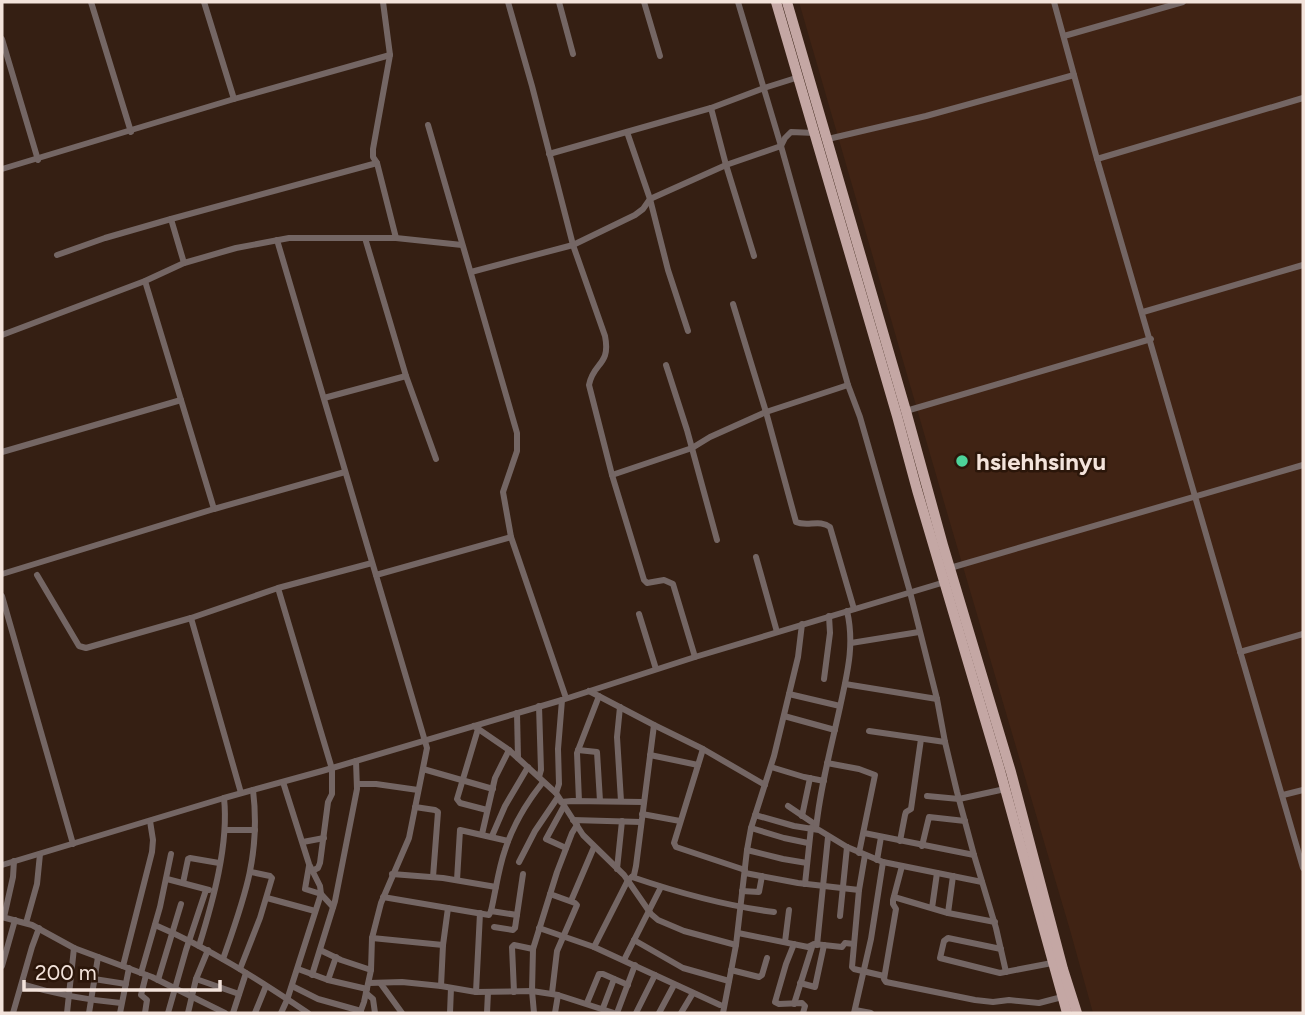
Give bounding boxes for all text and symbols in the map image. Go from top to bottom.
place label: hsiehhsinyu [976,447,1106,476]
marker: hsiehhsinyu [954,453,970,469]
scale bar [24,948,220,992]
text: 200 m [35,960,97,985]

